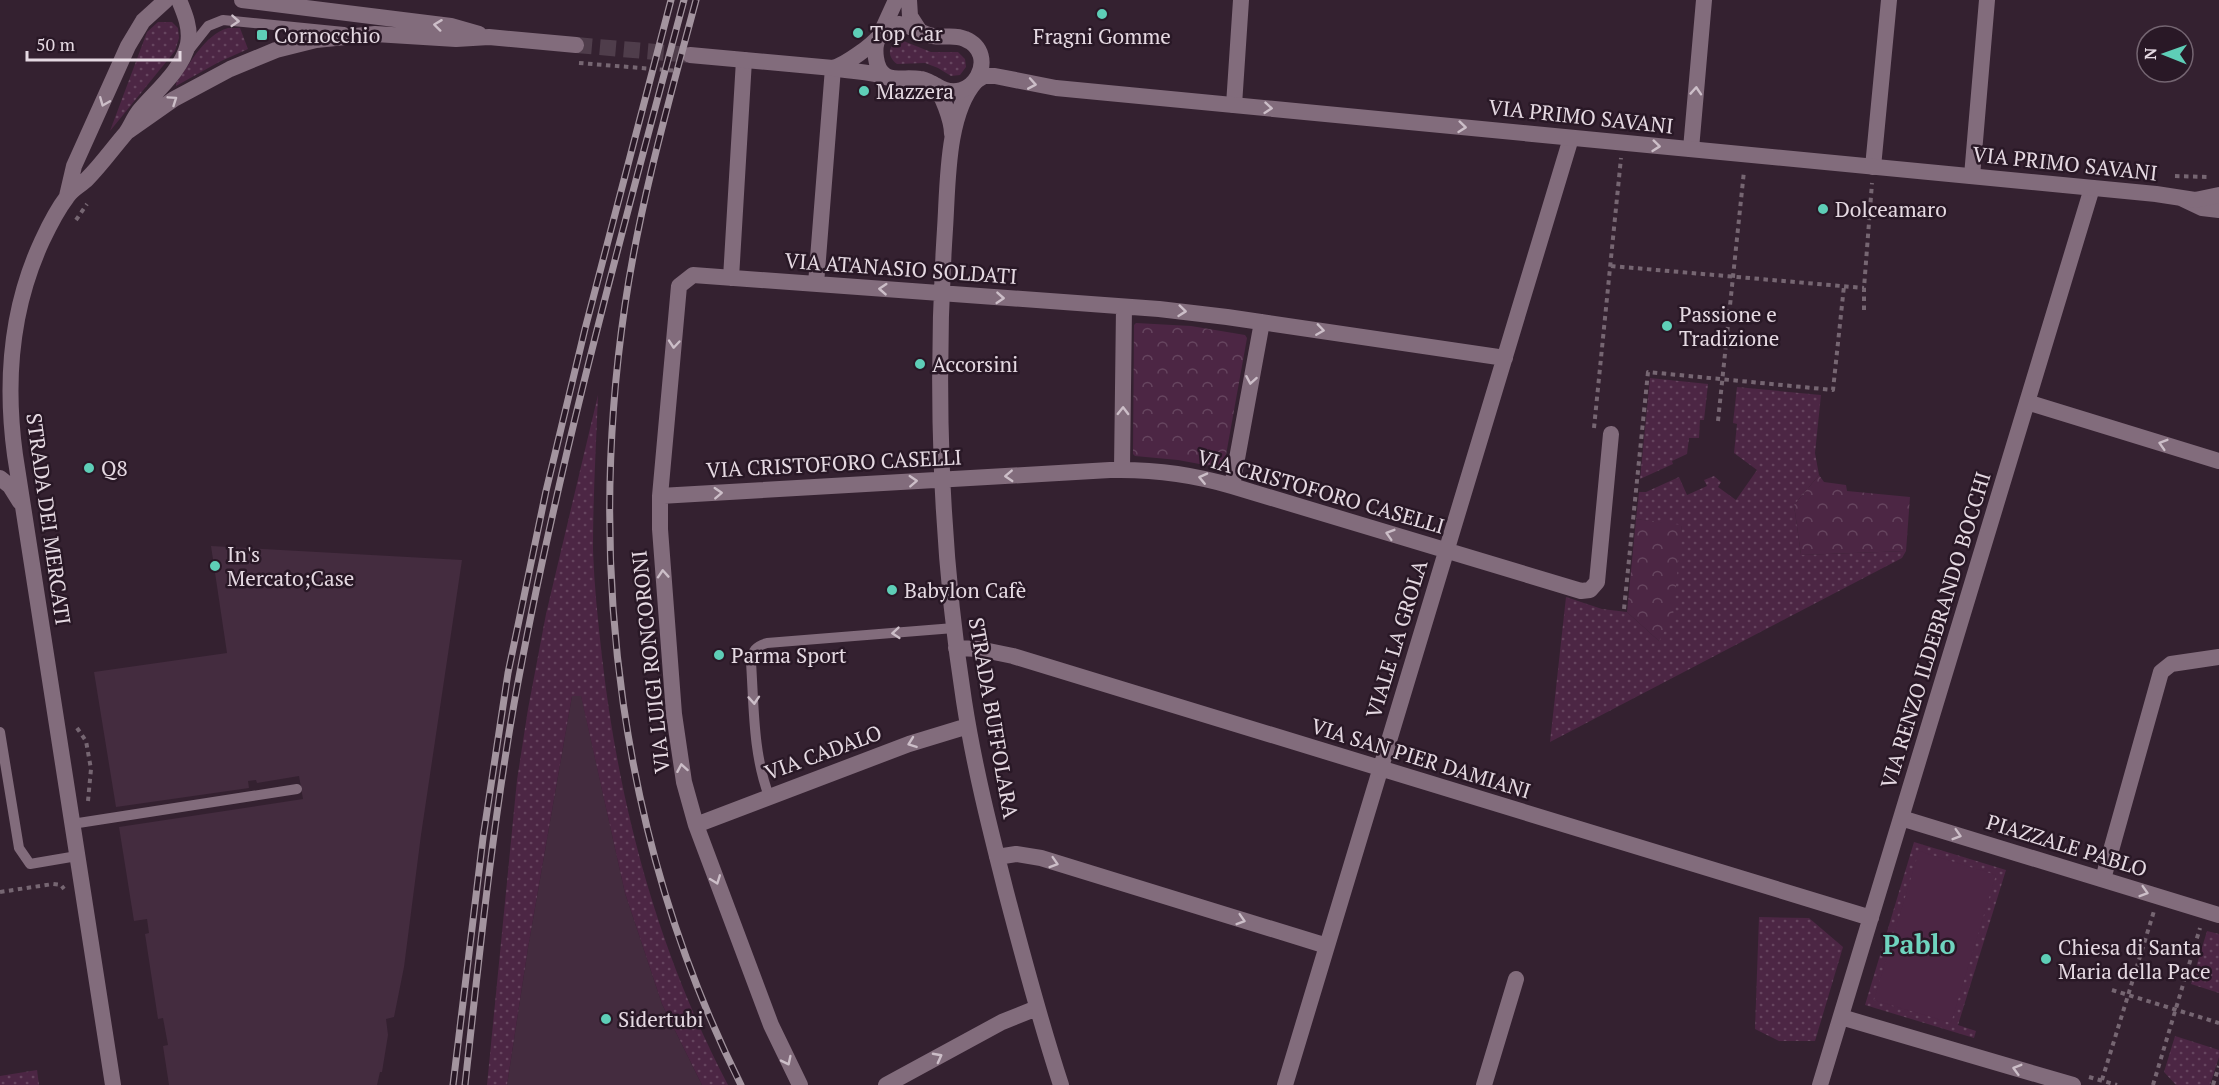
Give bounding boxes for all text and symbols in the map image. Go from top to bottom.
marker: Fragni Gomme [1095,7,1109,21]
one-way arrow [230,14,239,27]
one-way arrow [433,19,442,31]
place label: Top Car [870,19,942,47]
place label: Cornocchio [274,21,380,49]
place label: Fragni Gomme [1033,22,1171,50]
scale bar [27,24,180,62]
north arrow [2135,24,2195,84]
marker: Top Car [851,26,865,40]
marker: Cornocchio [255,28,269,42]
text: 50 m [36,32,76,56]
text: N [2139,47,2161,60]
place label: Mazzera [876,77,954,105]
one-way arrow [1028,78,1037,90]
marker: Mazzera [857,84,871,98]
one-way arrow [1690,87,1703,96]
street label: VIA PRIMO SAVANI [1487,92,1675,140]
one-way arrow [99,96,111,107]
one-way arrow [167,96,177,108]
one-way arrow [1263,101,1272,114]
one-way arrow [1457,120,1467,133]
one-way arrow [1652,139,1661,152]
street label: VIA PRIMO SAVANI [1971,139,2159,187]
place label: Dolceamaro [1835,195,1947,223]
marker: Dolceamaro [1816,202,1830,216]
street label: VIA ATANASIO SOLDATI [784,246,1018,290]
one-way arrow [879,283,888,296]
one-way arrow [995,291,1004,304]
place label: Passione e Tradizione [1679,300,1779,352]
one-way arrow [1177,304,1187,317]
marker: Passione e Tradizione [1660,319,1674,333]
one-way arrow [1315,324,1324,336]
one-way arrow [668,340,681,349]
place label: Accorsini [932,350,1018,378]
marker: Accorsini [913,357,927,371]
one-way arrow [1246,375,1258,384]
one-way arrow [1117,406,1129,415]
street label: STRADA DEI MERCATI [20,411,78,627]
one-way arrow [2158,439,2169,451]
street label: VIA CRISTOFORO CASELLI [705,442,963,484]
street label: VIA CRISTOFORO CASELLI [1194,442,1448,540]
place label: Q8 [101,454,128,482]
marker: Q8 [82,461,96,475]
street label: VIA RENZO ILDEBRANDO BOCCHI [1873,468,1997,792]
one-way arrow [1005,469,1014,482]
one-way arrow [1199,472,1209,485]
one-way arrow [909,475,918,488]
one-way arrow [714,486,723,499]
one-way arrow [1385,528,1396,541]
place label: In's Mercato;Case [227,540,354,592]
street label: VIA LUIGI RONCORONI [624,549,676,775]
street label: VIALE LA GROLA [1359,556,1434,722]
marker: In's Mercato;Case [208,559,222,573]
one-way arrow [656,570,669,579]
place label: Babylon Cafè [904,576,1026,604]
marker: Babylon Cafè [885,583,899,597]
street label: STRADA BUFFOLARA [963,615,1026,821]
one-way arrow [892,626,901,639]
place label: Parma Sport [731,641,847,669]
marker: Parma Sport [712,648,726,662]
one-way arrow [747,695,760,704]
street label: VIA SAN PIER DAMIANI [1308,711,1534,805]
street label: VIA CADALO [761,718,885,786]
one-way arrow [907,736,918,749]
one-way arrow [676,764,688,773]
street label: PIAZZALE PABLO [1983,807,2151,883]
one-way arrow [1951,828,1962,840]
one-way arrow [1048,855,1059,868]
one-way arrow [709,874,722,884]
one-way arrow [2138,885,2149,897]
one-way arrow [1235,913,1246,925]
district label: Pablo [1882,926,1956,962]
place label: Chiesa di Santa Maria della Pace [2058,933,2211,985]
marker: Chiesa di Santa Maria della Pace [2039,952,2053,966]
place label: Sidertubi [618,1005,703,1033]
marker: Sidertubi [599,1012,613,1026]
one-way arrow [931,1053,942,1064]
one-way arrow [780,1055,792,1066]
one-way arrow [2012,1064,2023,1076]

